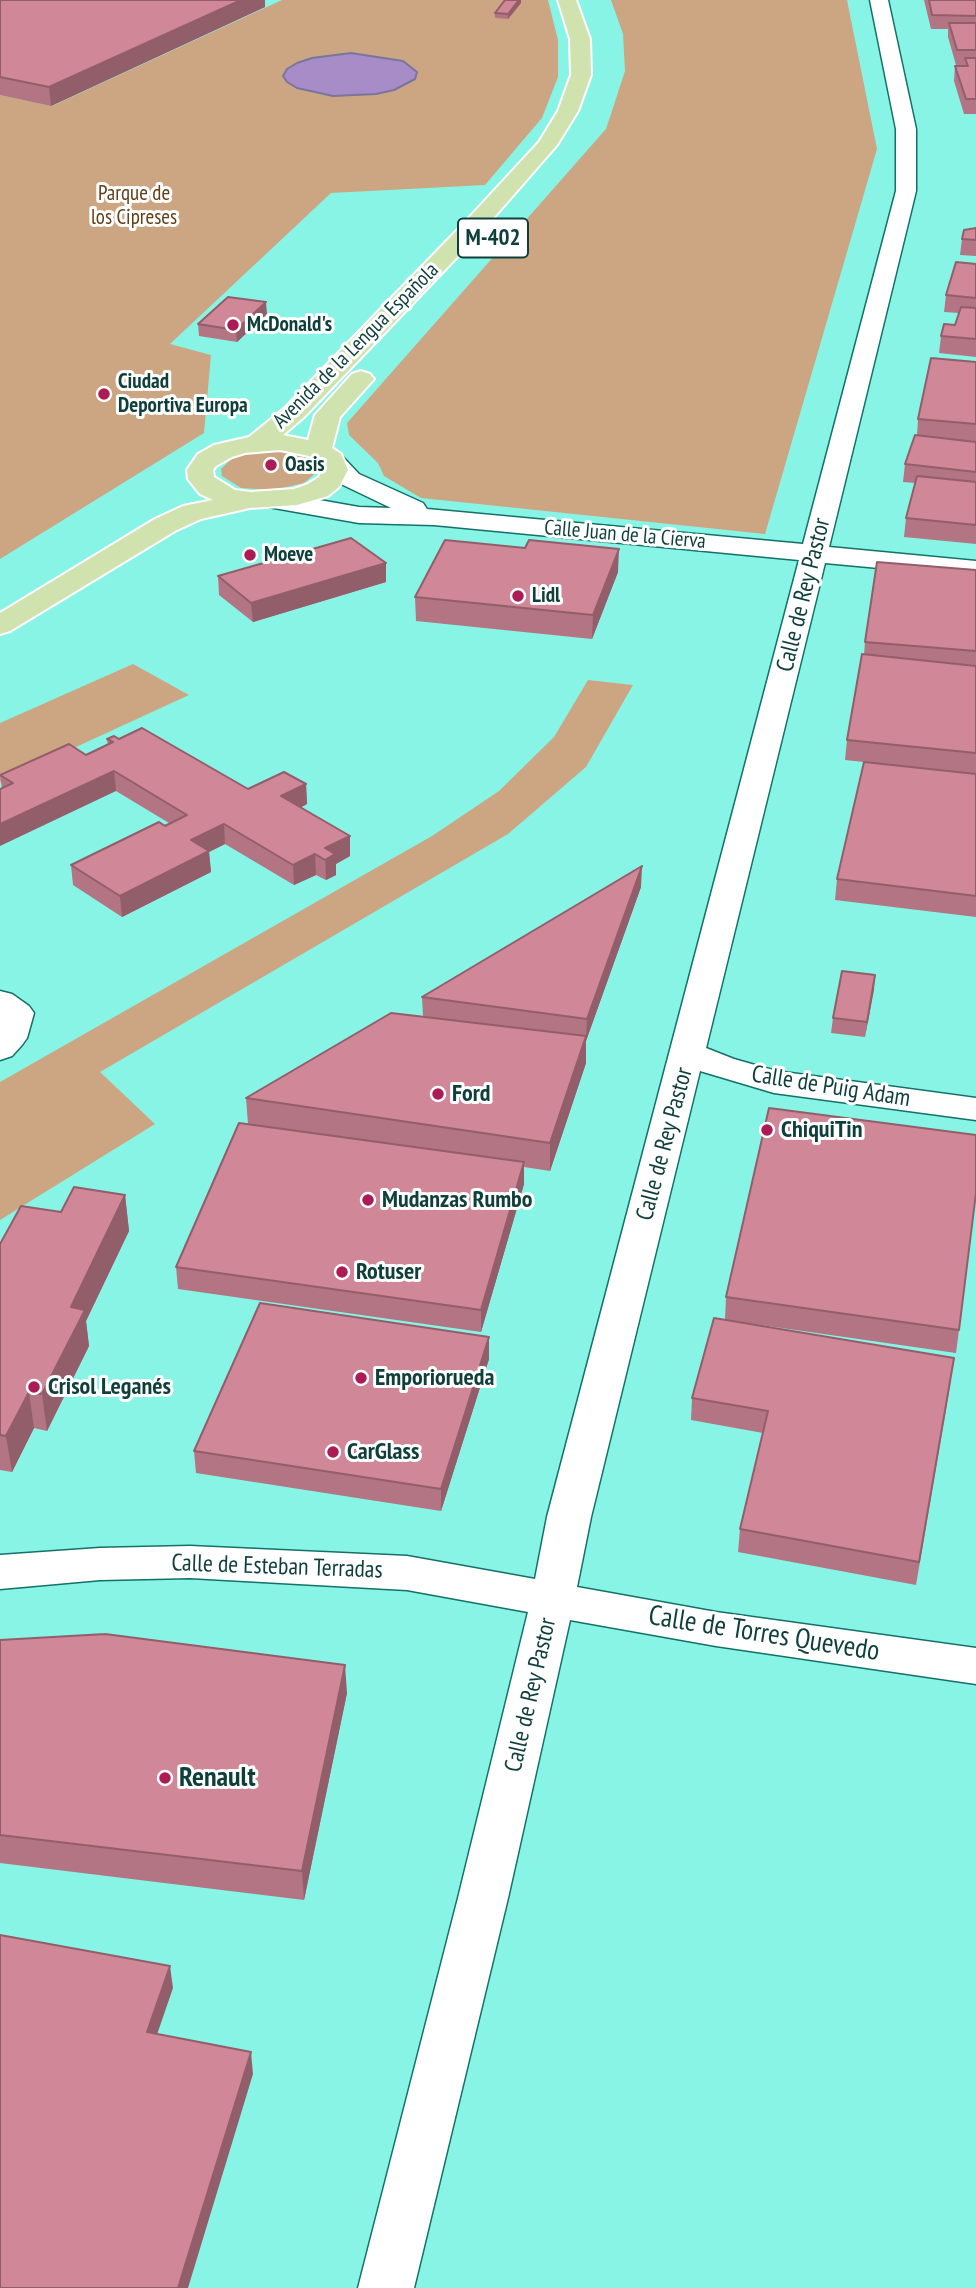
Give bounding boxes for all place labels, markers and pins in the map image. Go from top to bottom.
place label: McDonald's [247,312,332,338]
marker: McDonald's [225,317,241,333]
place label: Ciudad Deportiva Europa [118,369,248,419]
marker: Ciudad Deportiva Europa [96,386,112,402]
place label: Oasis [285,452,325,478]
marker: Oasis [263,457,279,473]
place label: Moeve [264,542,313,568]
marker: Moeve [242,547,258,563]
place label: Lidl [532,583,560,609]
marker: Lidl [510,588,526,604]
place label: Ford [452,1080,490,1108]
marker: Ford [430,1086,446,1102]
place label: ChiquiTin [781,1116,862,1144]
marker: ChiquiTin [759,1122,775,1138]
place label: Mudanzas Rumbo [382,1186,532,1214]
marker: Mudanzas Rumbo [360,1192,376,1208]
place label: Rotuser [356,1258,421,1286]
marker: Rotuser [334,1264,350,1280]
place label: Emporiorueda [375,1364,494,1392]
marker: Emporiorueda [353,1370,369,1386]
place label: Crisol Leganés [48,1373,171,1401]
marker: Crisol Leganés [26,1379,42,1395]
place label: CarGlass [347,1438,419,1466]
marker: CarGlass [325,1444,341,1460]
place label: Renault [179,1761,256,1795]
marker: Renault [157,1770,173,1786]

